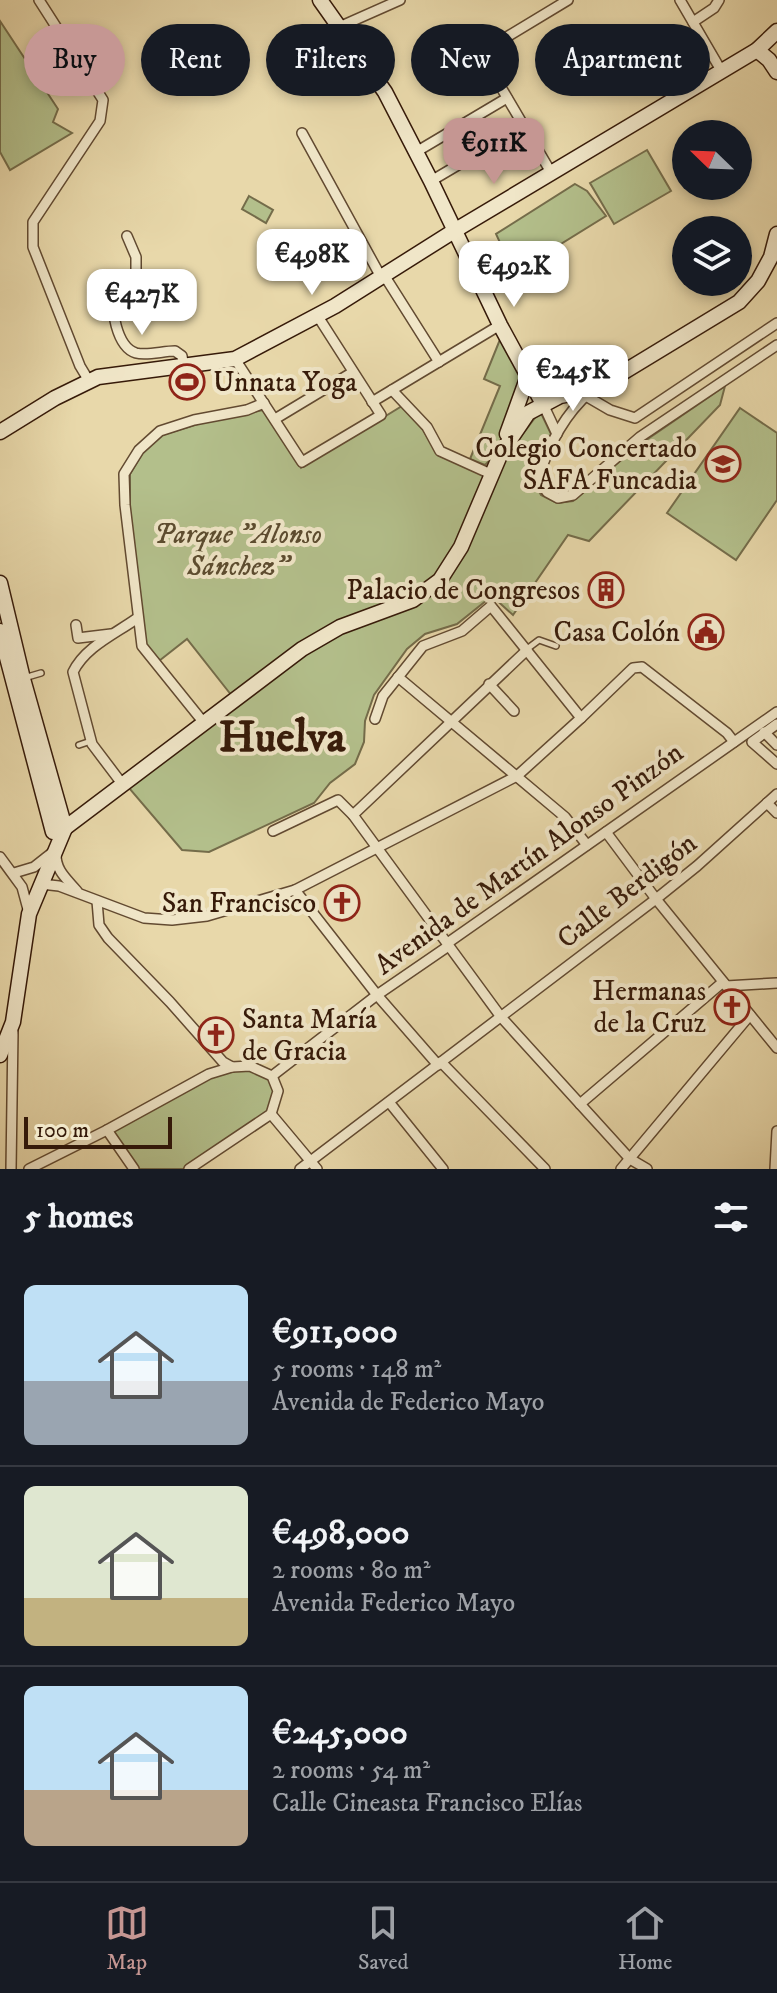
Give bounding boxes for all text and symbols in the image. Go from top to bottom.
chip: Buy [24,24,125,96]
chip: Rent [141,24,250,96]
chip: Filters [266,24,395,96]
chip: New [411,24,519,96]
chip: Apartment [535,24,710,96]
pin: €911K [438,118,550,186]
north arrow [672,120,752,200]
map controls [672,120,752,296]
text: €911K [461,127,527,160]
button: layers [672,216,752,296]
pin: €498K [256,229,368,297]
text: €498K [275,238,349,271]
pin: €492K [458,241,570,309]
text: €492K [477,250,551,283]
pin: €427K [86,269,198,337]
text: €427K [105,278,179,311]
pin: €245K [517,345,629,413]
text: €245K [536,354,610,387]
sports icon: Unnata Yoga [168,363,206,401]
place label: Unnata Yoga [213,365,357,400]
place label: Colegio Concertado SAFA Funcadia [475,431,697,498]
school or university icon: Colegio Concertado SAFA Funcadia [704,445,742,483]
park label: Parque "Alonso Sánchez" [154,517,322,584]
building icon: Palacio de Congresos [587,571,625,609]
place label: Palacio de Congresos [346,573,580,608]
public building icon: Casa Colón [687,613,725,651]
place label: Casa Colón [554,615,680,650]
district label: Huelva [219,711,347,766]
street label: Avenida de Martín Alonso Pinzón [368,735,690,983]
street label: Calle Berdigón [550,825,704,956]
church icon: San Francisco [323,884,361,922]
place label: San Francisco [162,886,316,921]
place label: Hermanas de la Cruz [592,974,706,1041]
church icon: Hermanas de la Cruz [713,988,751,1026]
place label: Santa María de Gracia [242,1002,377,1069]
church icon: Santa María de Gracia [197,1016,235,1054]
scale bar [24,1113,172,1149]
text: 100 m [36,1117,89,1144]
icon: filters [709,1195,753,1239]
text: 5 homes [24,1196,133,1238]
text: €911,000 [272,1311,398,1353]
icon: home [88,1317,184,1413]
text: 5 rooms · 148 m² [272,1353,441,1386]
text: Avenida de Federico Mayo [272,1386,545,1419]
text: €498,000 [272,1512,410,1554]
icon: home [88,1518,184,1614]
text: 2 rooms · 80 m² [272,1554,431,1587]
text: Avenida Federico Mayo [272,1587,515,1620]
text: €245,000 [272,1712,408,1754]
icon: home [88,1718,184,1814]
text: 2 rooms · 54 m² [272,1754,430,1787]
text: Calle Cineasta Francisco Elías [272,1787,583,1820]
tab: Map [105,1901,149,1976]
tab: Saved [358,1901,409,1976]
tab: Home [618,1901,672,1976]

